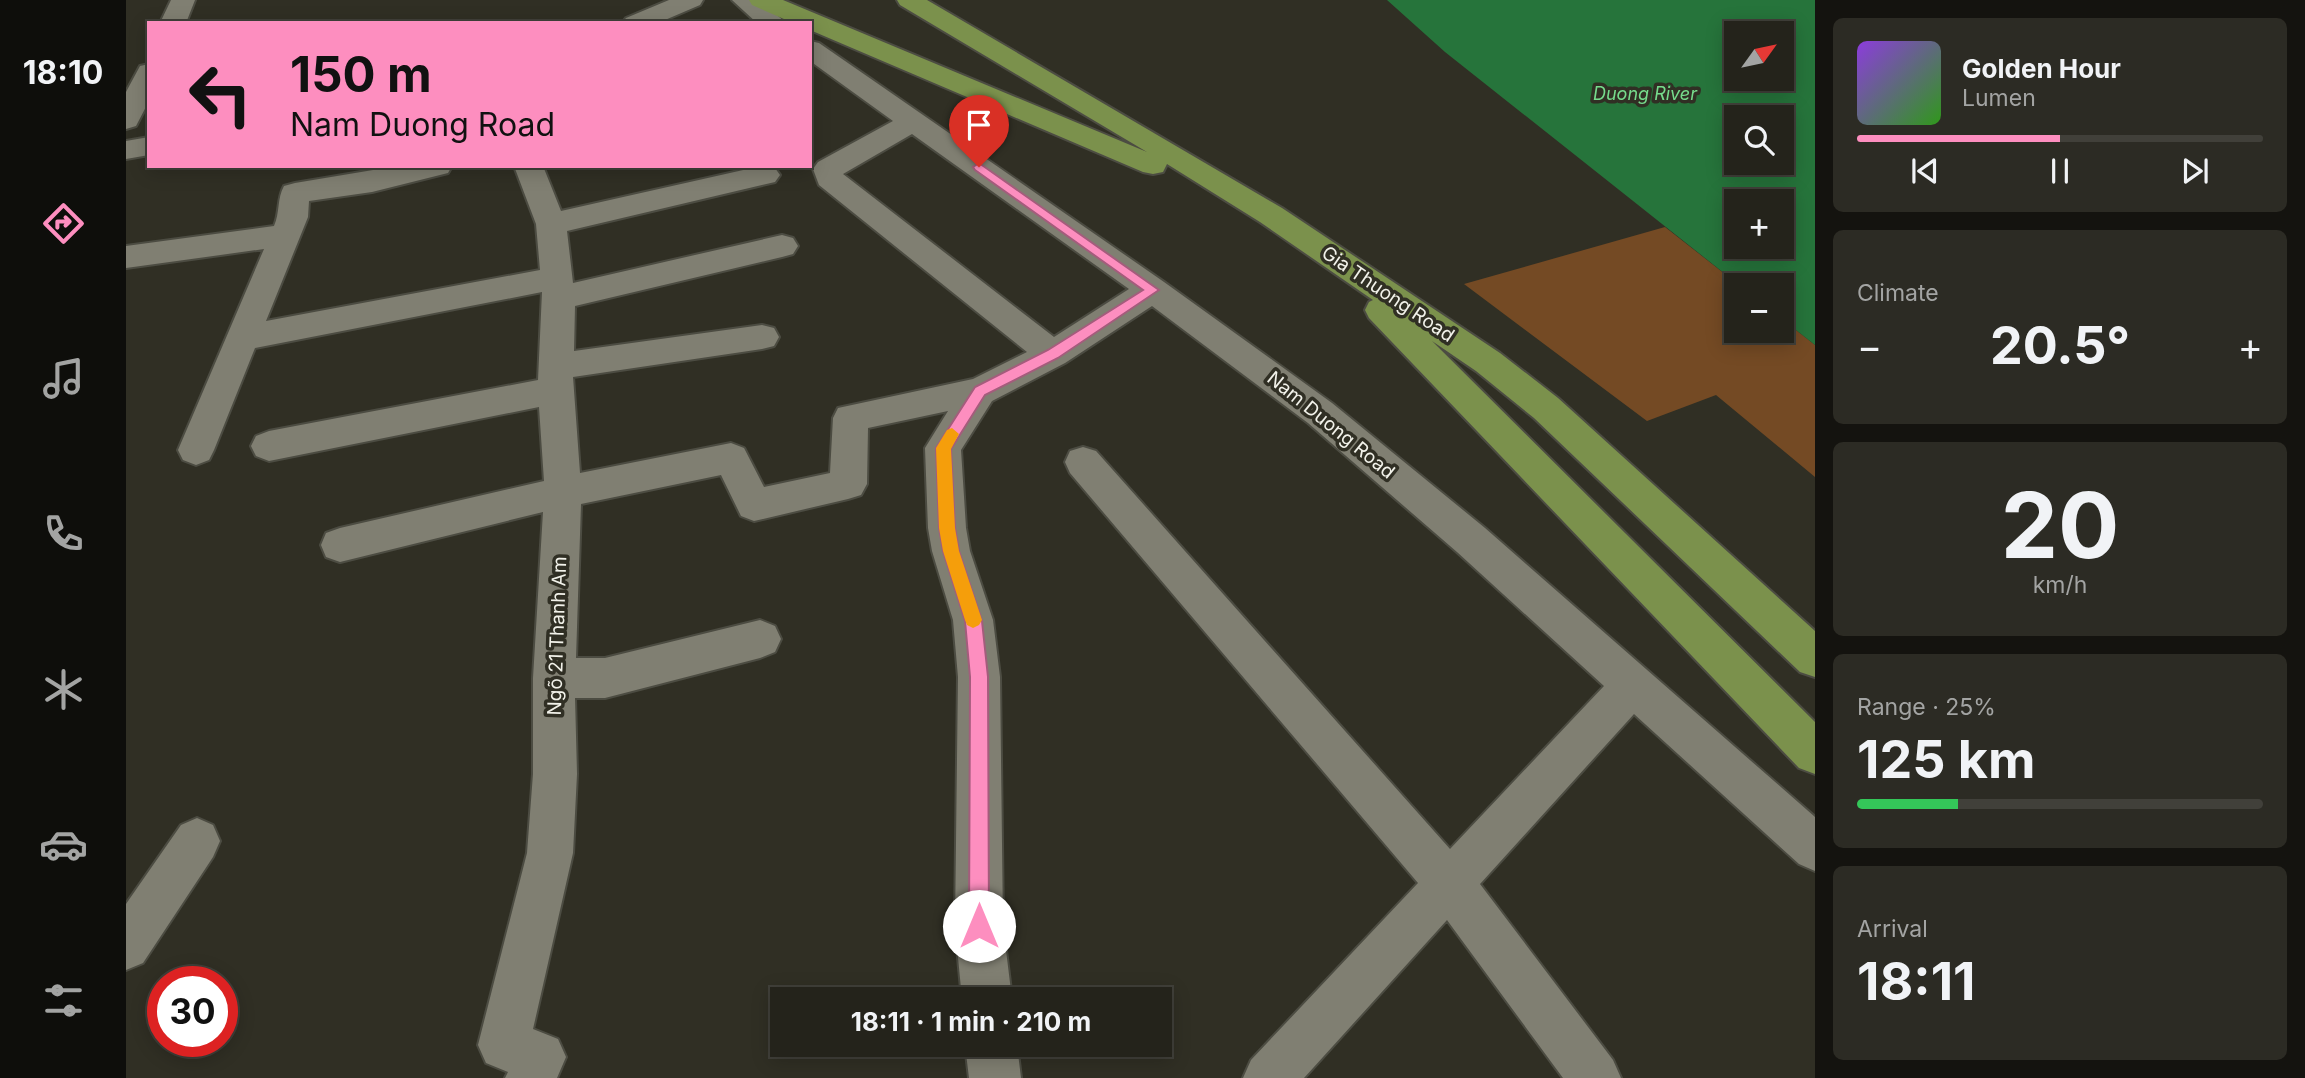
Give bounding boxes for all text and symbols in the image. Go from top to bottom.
north arrow [1724,21,1794,91]
map controls [1724,21,1794,343]
text: 150 m [290,45,432,104]
icon: left [175,49,266,140]
text: 18:10 [23,53,103,92]
text: Golden Hour [1962,53,2121,84]
water label: Duong River [1593,83,1698,104]
text: Lumen [1962,84,2036,112]
pin [949,95,1009,167]
text: Nam Duong Road [290,105,555,144]
button: search [1724,105,1794,175]
icon: arrive [960,106,998,144]
icon: previous [1906,152,1944,190]
icon: pause [2041,152,2079,190]
icon: next [2176,152,2214,190]
button: + [1724,189,1794,259]
icon: directions [39,199,88,248]
street label: Gia Thuong Road [1317,241,1459,347]
button: − [1724,273,1794,343]
text: Climate [1857,279,1939,307]
text: 20.5° [1990,314,2130,377]
text: − [1857,323,1882,369]
text: + [2238,323,2263,369]
icon: music [39,354,88,403]
street label: Nam Duong Road [1263,367,1399,483]
text: 20 [2001,470,2119,580]
icon: phone [39,509,88,558]
street label: Ngõ 21 Thanh Am [543,556,571,716]
text: km/h [2033,571,2087,599]
icon: climate [39,665,88,714]
text: Range · 25% [1857,693,1996,721]
text: 125 km [1857,728,2035,791]
icon: car [39,820,88,869]
position arrow [942,889,1016,963]
text: Arrival [1857,915,1928,943]
text: 18:11 [1857,950,1975,1013]
speed limit sign: 30 [147,966,238,1057]
icon: filters [39,976,88,1025]
text: 18:11 · 1 min · 210 m [851,1006,1091,1037]

